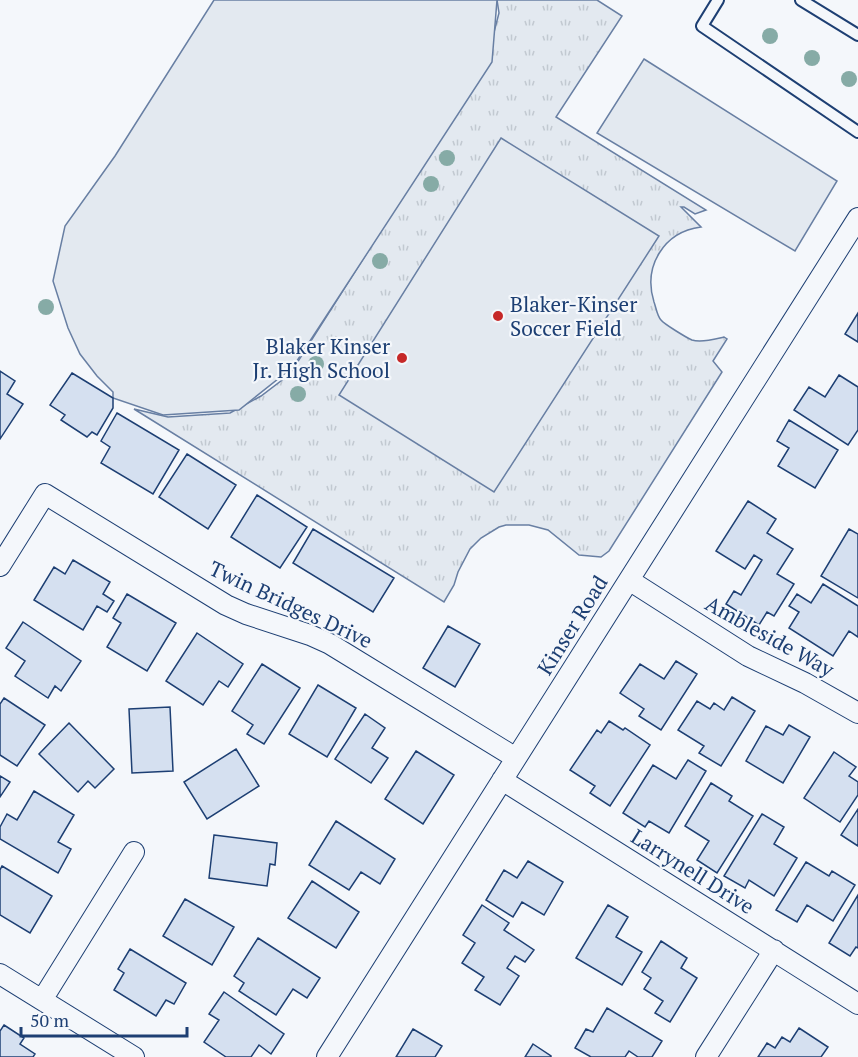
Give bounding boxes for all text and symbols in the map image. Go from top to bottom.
place label: Blaker-Kinser Soccer Field [510,290,637,342]
marker: Blaker-Kinser Soccer Field [491,309,505,323]
place label: Blaker Kinser Jr. High School [252,332,390,384]
marker: Blaker Kinser Jr. High School [395,351,409,365]
street label: Twin Bridges Drive [205,554,377,654]
street label: Kinser Road [530,570,614,680]
street label: Ambleside Way [701,589,840,683]
street label: Larrynell Drive [626,822,760,920]
scale bar [21,1000,188,1038]
text: 50 m [30,1008,70,1032]

